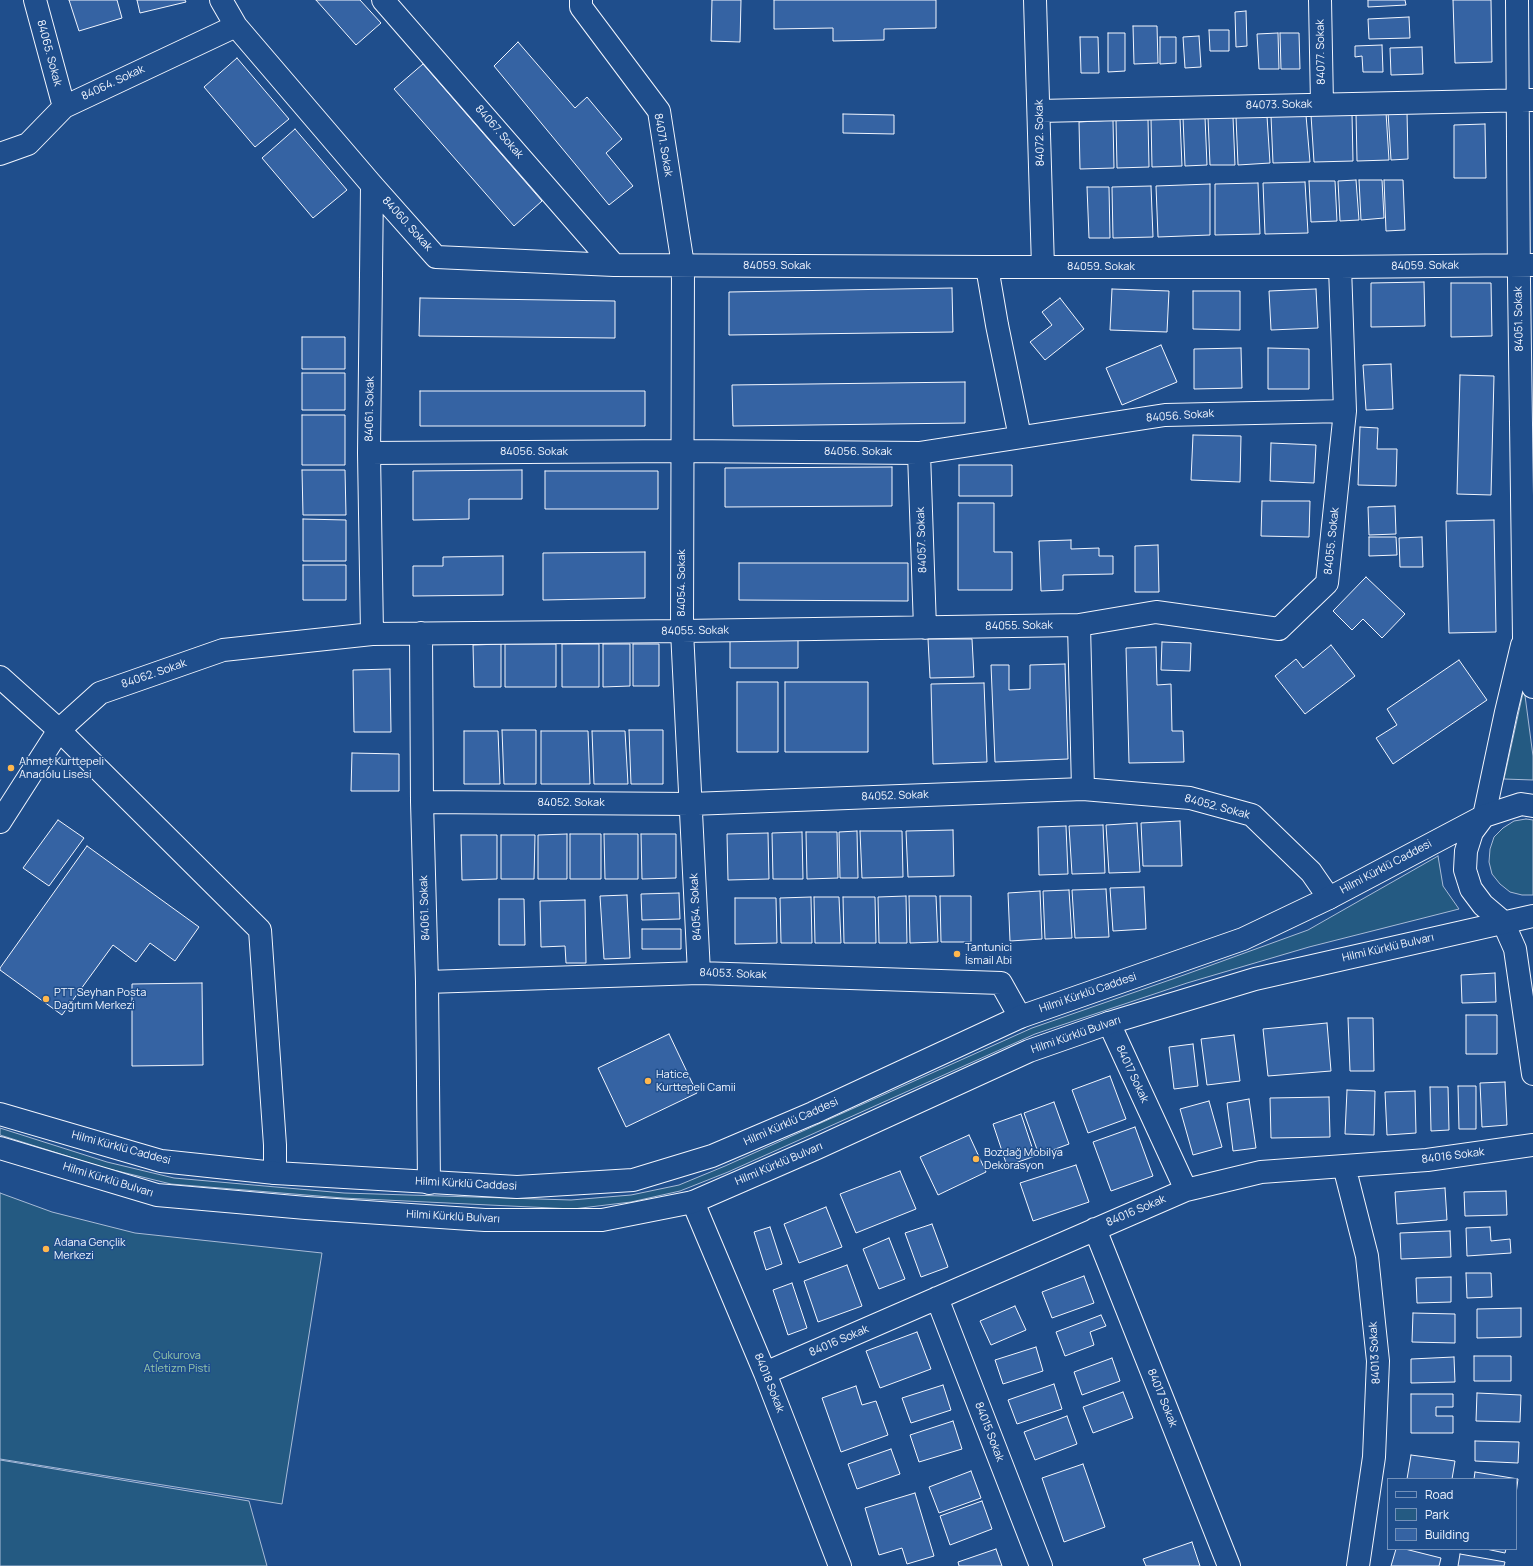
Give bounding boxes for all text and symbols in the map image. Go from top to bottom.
street label: 84065. Sokak [34,18,64,88]
street label: 84077. Sokak [1314,19,1328,85]
street label: 84064. Sokak [79,63,147,103]
street label: 84073. Sokak [1246,98,1312,112]
street label: 84072. Sokak [1033,100,1047,166]
street label: 84067. Sokak [472,103,526,161]
street label: 84071. Sokak [651,112,675,178]
street label: 84060. Sokak [379,194,435,254]
street label: 84059. Sokak [743,259,811,273]
street label: 84059. Sokak [1391,259,1459,273]
street label: 84059. Sokak [1067,260,1135,274]
street label: 84051. Sokak [1512,286,1526,352]
street label: 84061. Sokak [363,376,377,442]
street label: 84056. Sokak [1146,407,1214,425]
street label: 84056. Sokak [500,445,568,459]
street label: 84056. Sokak [824,445,892,459]
street label: 84057. Sokak [914,507,930,573]
street label: 84055. Sokak [1322,507,1342,575]
street label: 84054. Sokak [675,549,689,617]
street label: 84055. Sokak [985,619,1053,633]
street label: 84055. Sokak [661,624,729,638]
street label: 84062. Sokak [120,657,188,691]
place label: Ahmet Kurttepeli Anadolu Lisesi [19,755,104,781]
marker: Ahmet Kurttepeli Anadolu Lisesi [6,763,16,773]
street label: 84052. Sokak [861,788,929,804]
street label: 84052. Sokak [1183,792,1251,822]
street label: 84052. Sokak [537,796,605,810]
street label: Hilmi Kürklü Caddesi [1338,837,1434,897]
street label: 84054. Sokak [688,873,704,941]
street label: 84061. Sokak [417,875,433,941]
street label: Hilmi Kürklü Bulvarı [1341,931,1435,965]
place label: Tantunici İsmail Abi [965,941,1012,967]
marker: Tantunici İsmail Abi [952,949,962,959]
street label: 84053. Sokak [699,966,767,982]
street label: Hilmi Kürklü Caddesi [1038,970,1138,1016]
place label: PTT Seyhan Posta Dağıtım Merkezi [54,986,146,1012]
marker: PTT Seyhan Posta Dağıtım Merkezi [41,994,51,1004]
street label: Hilmi Kürklü Bulvarı [1029,1013,1123,1057]
street label: 84017 Sokak [1113,1043,1151,1105]
place label: Hatice Kurttepeli Camii [656,1068,736,1094]
marker: Hatice Kurttepeli Camii [643,1076,653,1086]
street label: Hilmi Kürklü Caddesi [742,1095,840,1149]
street label: Hilmi Kürklü Caddesi [70,1128,172,1168]
street label: Hilmi Kürklü Bulvarı [733,1140,825,1188]
place label: Bozdağ Mobilya Dekorasyon [984,1146,1063,1172]
street label: 84016 Sokak [1421,1146,1485,1166]
marker: Bozdağ Mobilya Dekorasyon [971,1154,981,1164]
street label: Hilmi Kürklü Bulvarı [61,1160,155,1200]
street label: Hilmi Kürklü Caddesi [415,1175,517,1193]
street label: 84016 Sokak [1104,1193,1168,1229]
street label: Hilmi Kürklü Bulvarı [406,1208,500,1226]
place label: Adana Gençlik Merkezi [54,1236,125,1262]
marker: Adana Gençlik Merkezi [41,1244,51,1254]
street label: 84013 Sokak [1367,1321,1383,1385]
street label: 84016 Sokak [807,1323,871,1359]
park label: Çukurova Atletizm Pisti [144,1349,210,1375]
street label: 84018 Sokak [751,1351,787,1415]
street label: 84017 Sokak [1144,1367,1180,1429]
street label: 84015 Sokak [972,1400,1006,1464]
legend [1387,1478,1517,1550]
text: Road [1425,1486,1453,1503]
text: Park [1425,1506,1449,1523]
text: Building [1425,1526,1469,1543]

